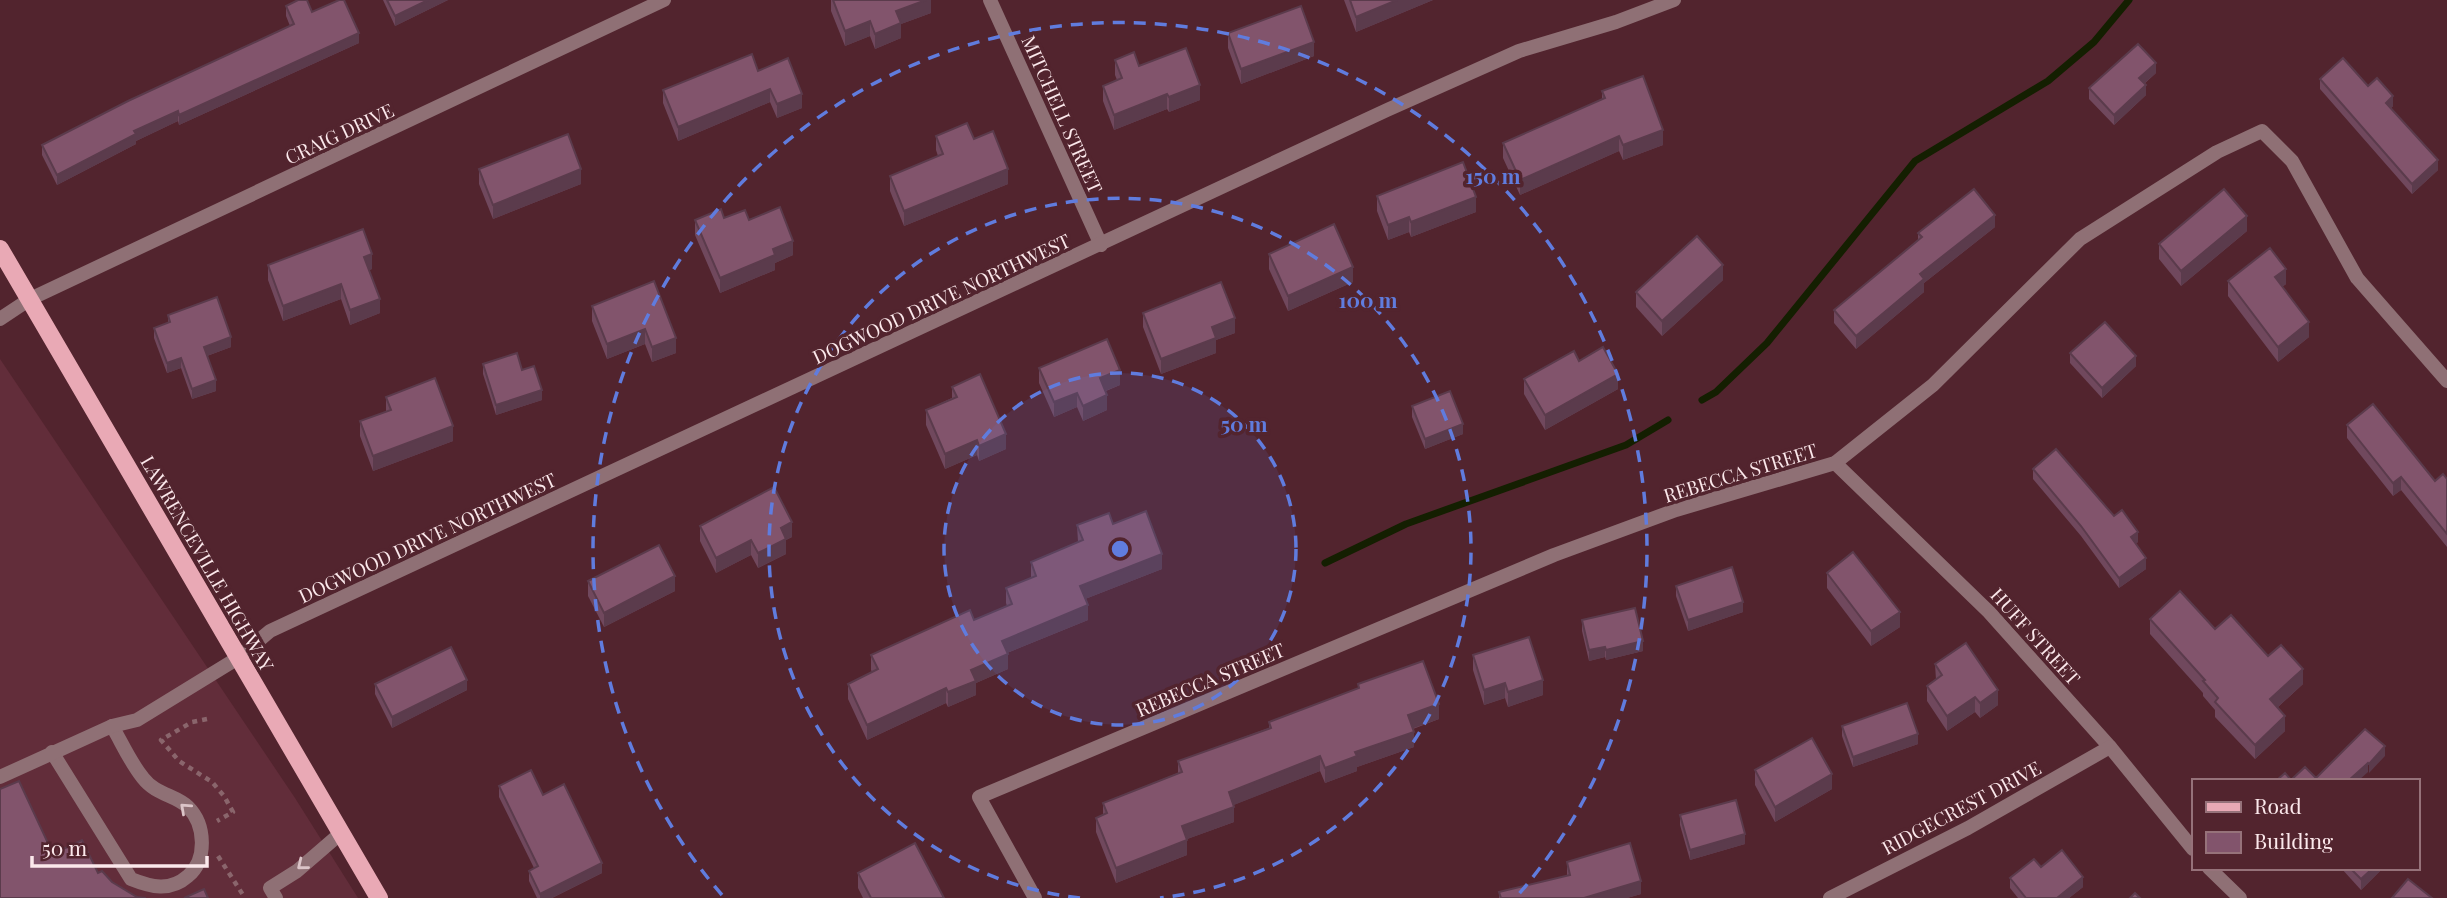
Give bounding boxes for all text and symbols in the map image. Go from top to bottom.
street label: MITCHELL STREET [1017,31,1110,197]
street label: CRAIG DRIVE [280,96,398,170]
text: 150 m [1466,161,1520,189]
street label: DOGWOOD DRIVE NORTHWEST [808,227,1074,369]
text: 100 m [1338,285,1398,313]
text: 50 m [1220,409,1268,437]
street label: REBECCA STREET [1660,436,1820,508]
street label: LAWRENCEVILLE HIGHWAY [135,450,281,676]
street label: DOGWOOD DRIVE NORTHWEST [294,466,560,608]
centre of rings [1108,537,1132,561]
street label: HUFF STREET [1985,582,2087,690]
street label: REBECCA STREET [1132,636,1289,722]
street label: RIDGECREST DRIVE [1877,754,2045,860]
legend [2192,779,2419,870]
text: Road [2254,791,2302,819]
one-way arrow [180,804,193,816]
scale bar [32,824,206,868]
text: Building [2254,826,2333,854]
text: 50 m [42,833,88,861]
one-way arrow [298,857,310,870]

